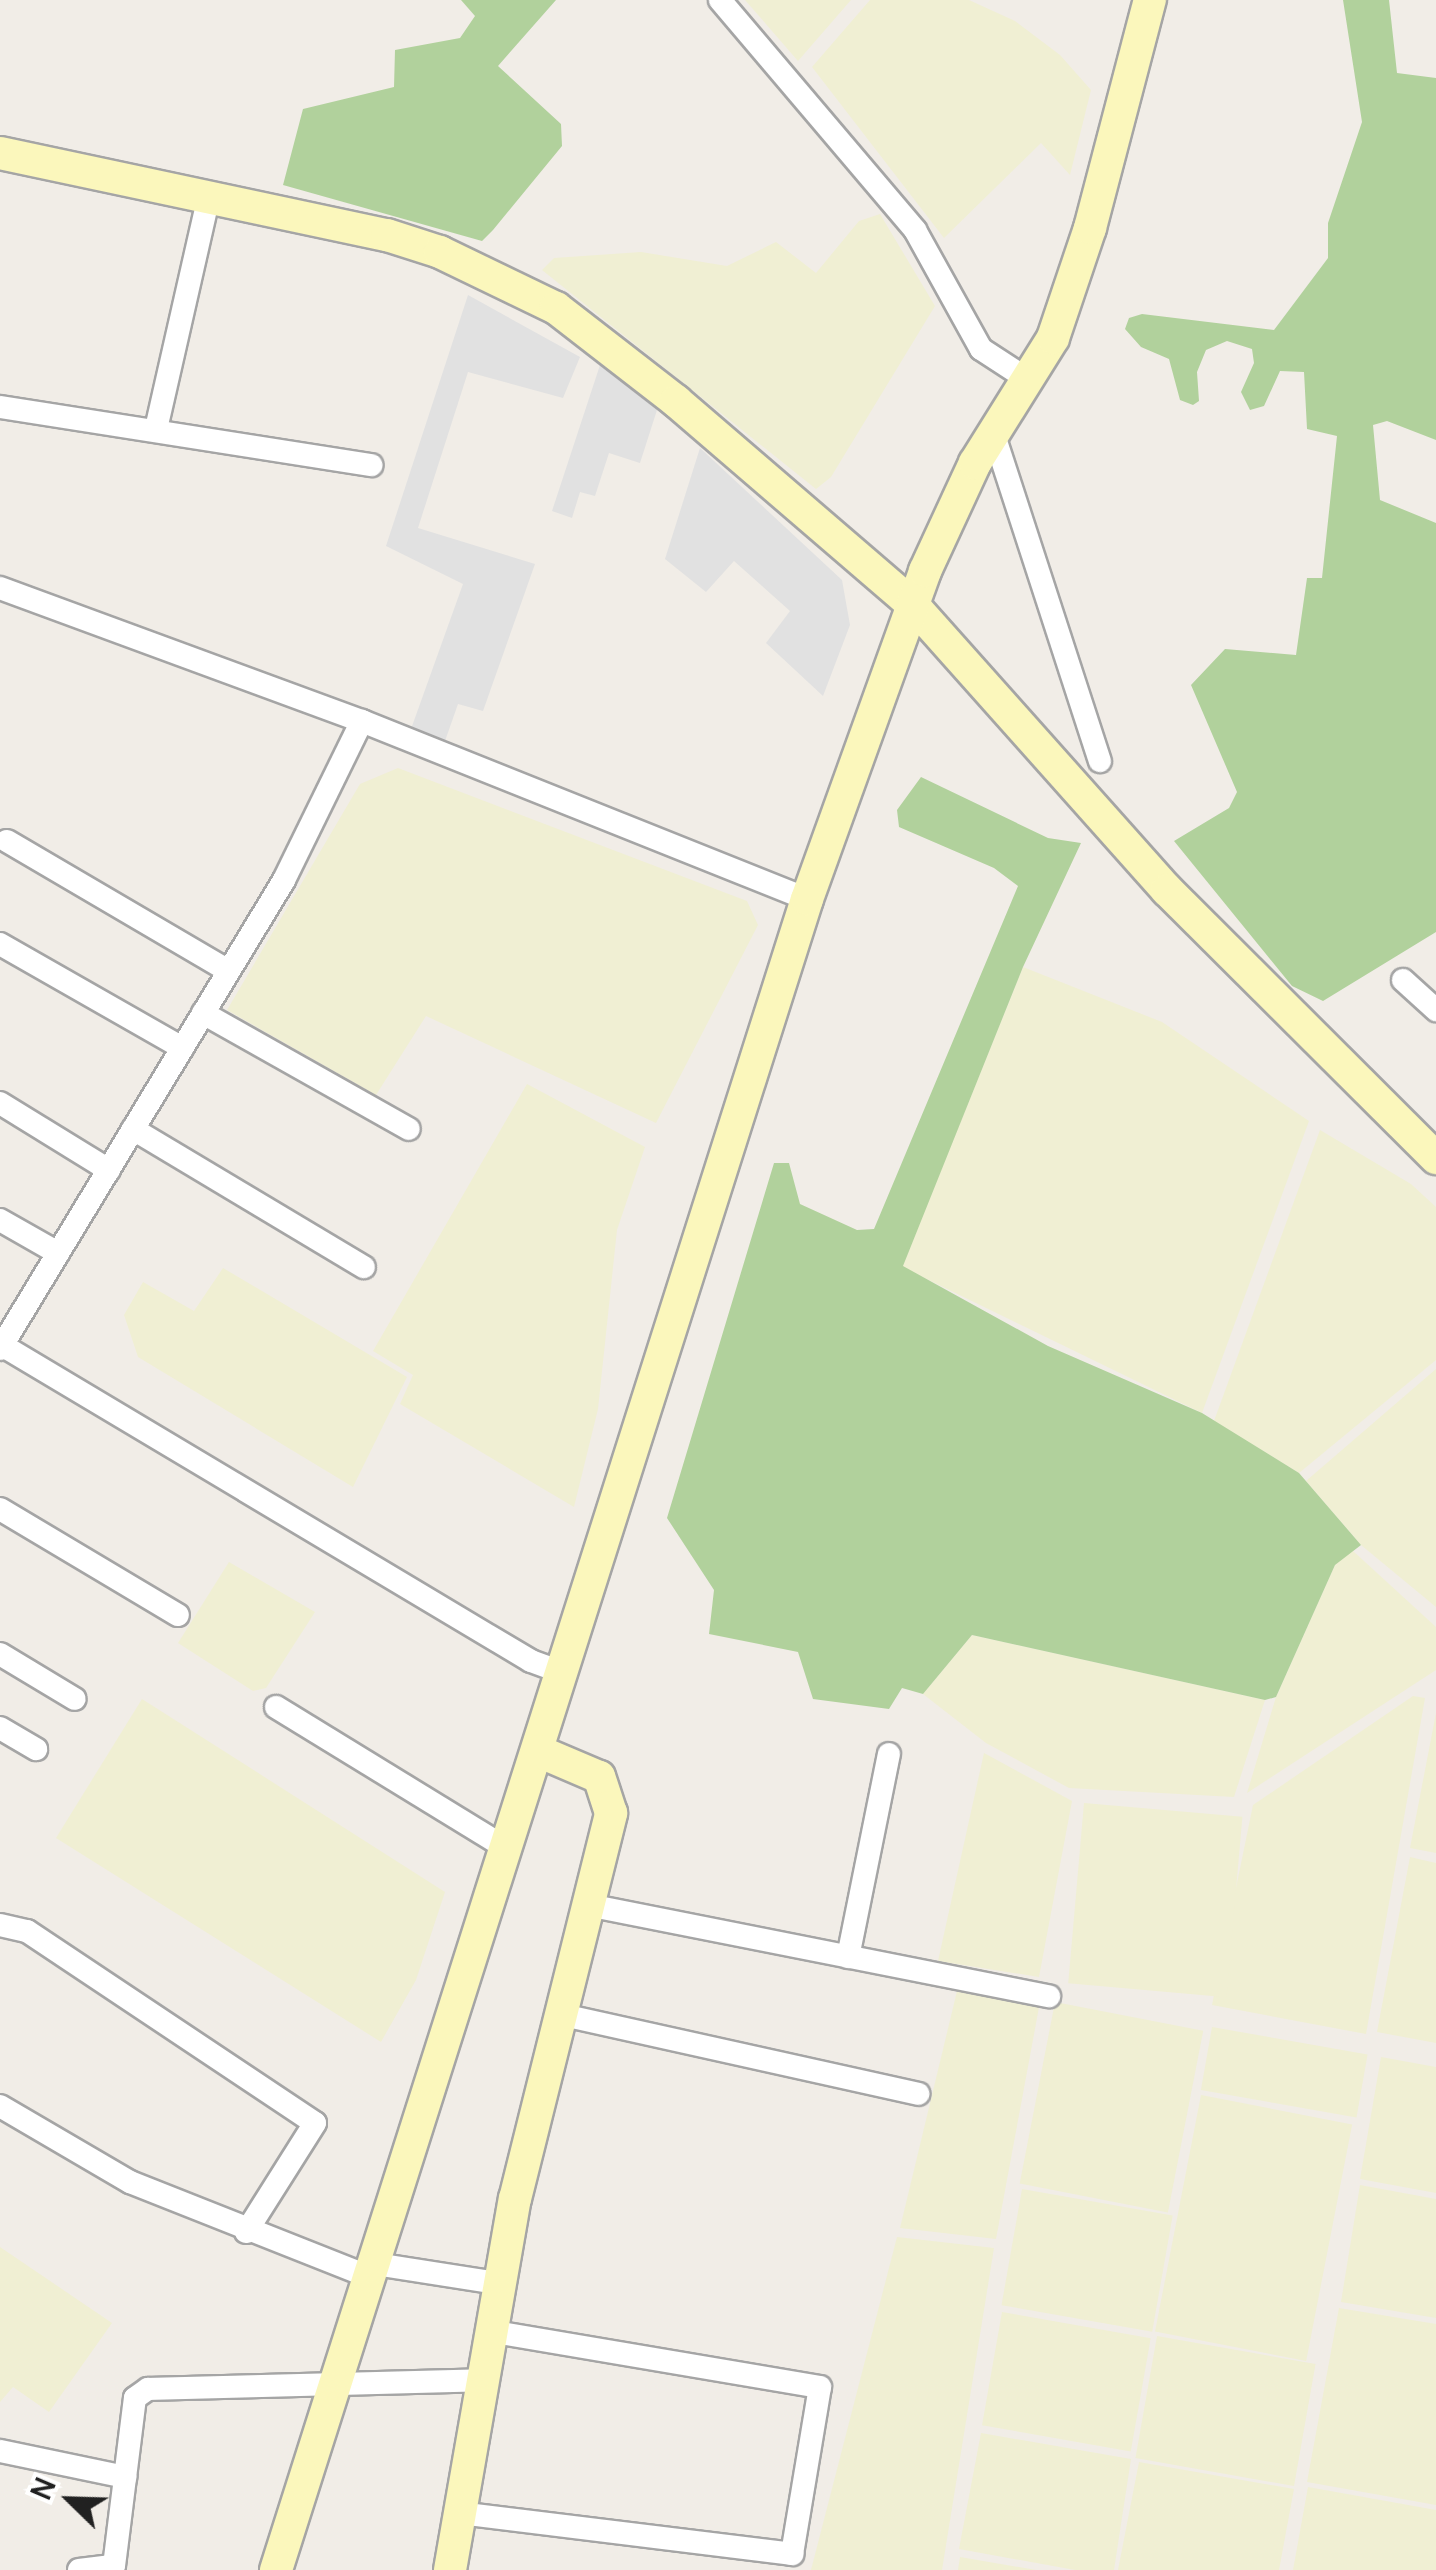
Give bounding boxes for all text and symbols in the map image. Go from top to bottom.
north arrow [20,2450,120,2550]
text: N [21,2472,64,2505]

